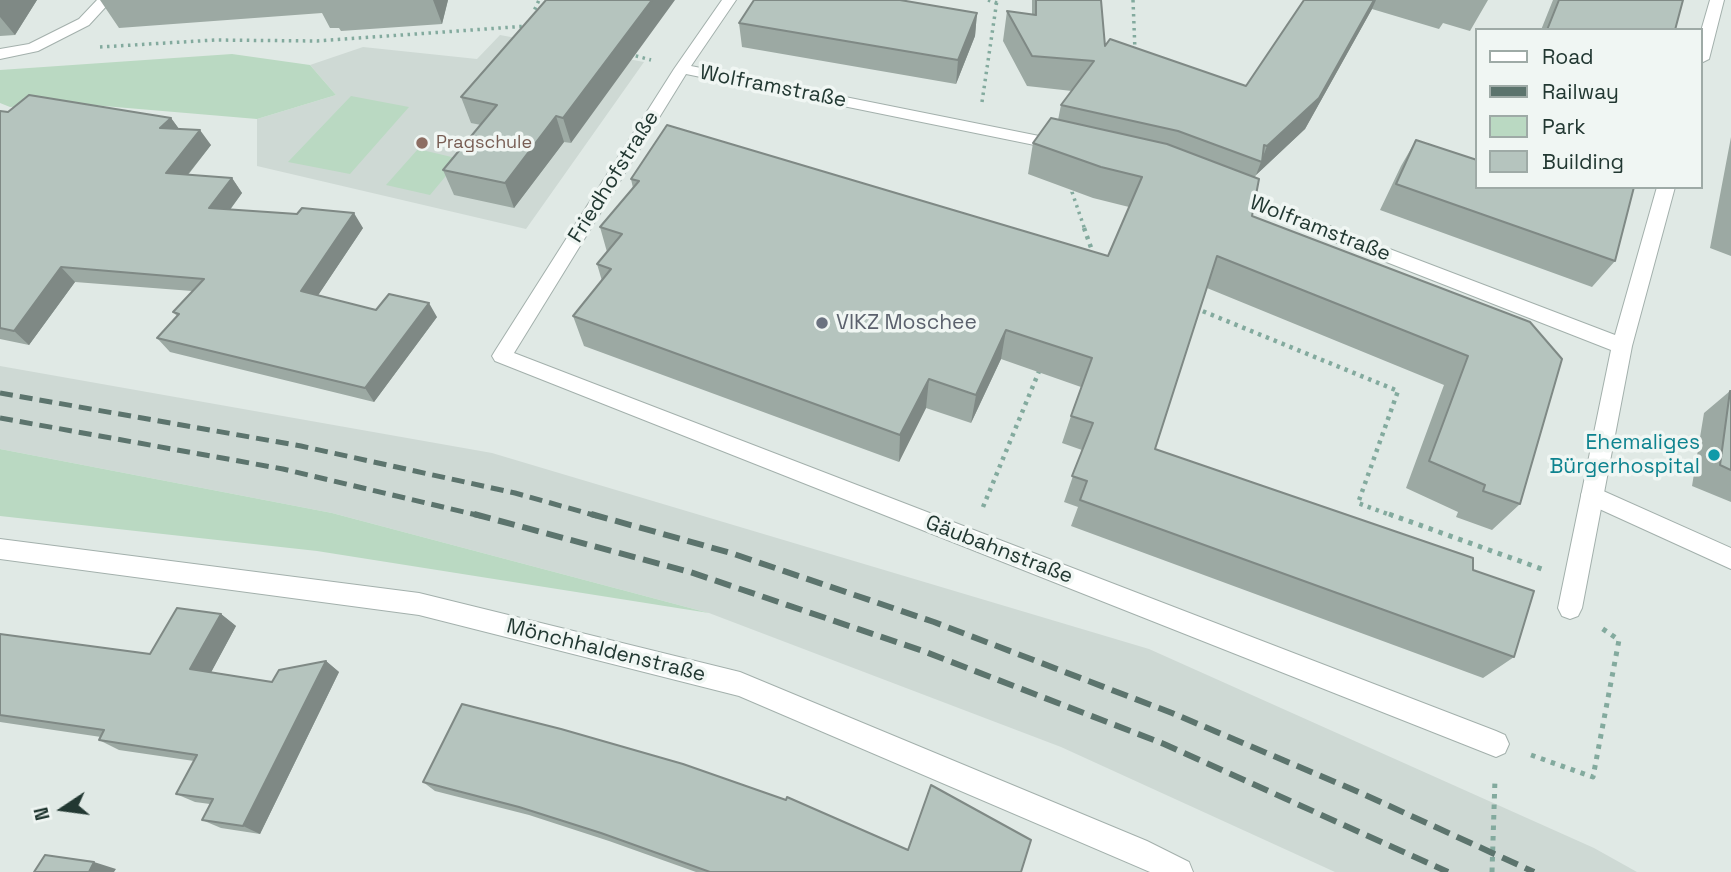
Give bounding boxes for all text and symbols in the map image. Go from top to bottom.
legend [1476,28,1703,189]
text: Road [1542,43,1594,70]
street label: Wolframstraße [697,60,849,114]
text: Railway [1542,78,1619,105]
street label: Friedhofstraße [563,106,665,248]
text: Park [1542,113,1586,140]
place label: Pragschule [436,132,532,154]
marker: Pragschule [414,135,430,151]
text: Building [1542,148,1624,175]
street label: Wolframstraße [1246,191,1394,267]
place label: VIKZ Moschee [836,310,977,336]
marker: VIKZ Moschee [814,315,830,331]
place label: Ehemaliges Bürgerhospital [1549,430,1700,480]
marker: Ehemaliges Bürgerhospital [1706,447,1722,463]
street label: Gäubahnstraße [922,510,1076,590]
street label: Mönchhaldenstraße [504,614,708,688]
north arrow [28,774,98,844]
text: N [28,805,56,823]

